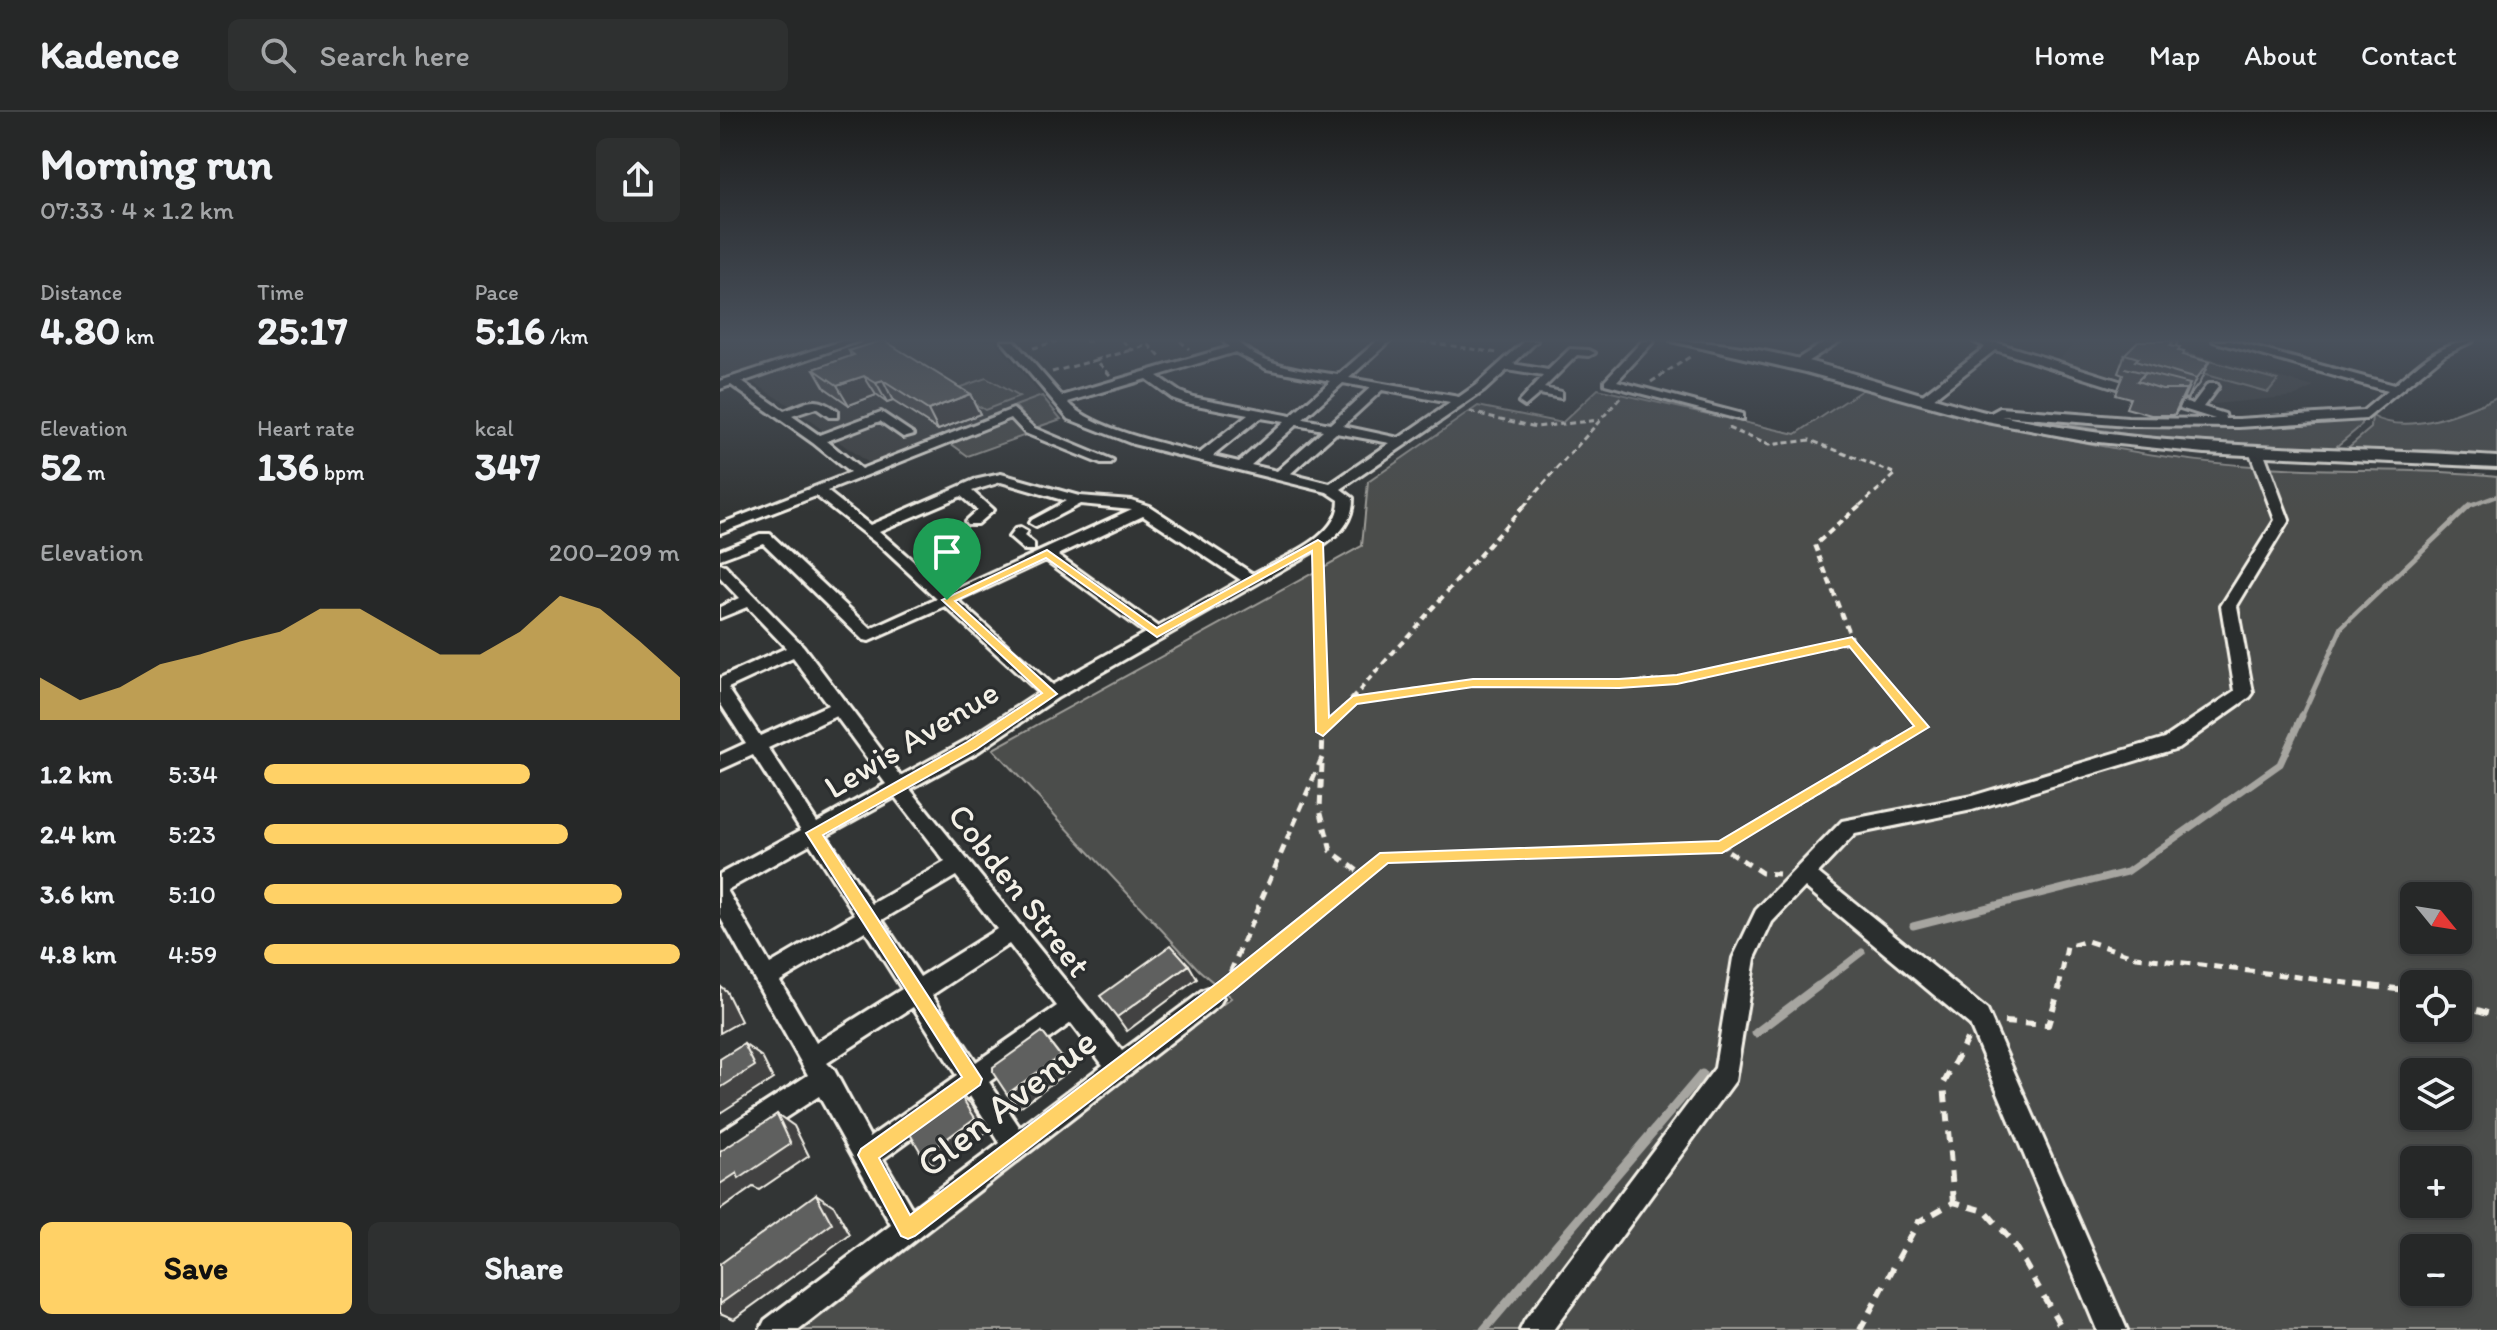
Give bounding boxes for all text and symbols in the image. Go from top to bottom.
search box [228,19,788,91]
text: Kadence [40,32,180,78]
icon: search [256,33,300,77]
text: Search here [320,37,470,74]
text: Home [2034,38,2105,72]
text: Map [2149,38,2200,72]
text: About [2244,38,2317,72]
text: Contact [2361,38,2457,72]
text: Morning run [40,137,273,190]
button: share [596,138,680,222]
text: 07:33 · 4 × 1.2 km [40,194,234,226]
text: Distance [40,279,122,306]
text: Time [257,279,304,306]
text: Pace [475,279,519,306]
text: 4.80 [40,306,120,354]
text: 25:17 [257,306,348,354]
text: 5:16 [475,306,545,354]
text: km [120,323,155,350]
text: /km [545,323,588,350]
text: Elevation [40,415,127,442]
text: Heart rate [257,415,355,442]
text: kcal [475,415,514,442]
text: 52 [40,442,82,490]
text: 136 [257,442,319,490]
text: 347 [475,442,540,490]
text: m [82,459,106,486]
text: bpm [319,459,365,486]
pin [913,518,981,600]
icon: arrive [925,530,969,574]
text: Elevation [40,536,143,568]
text: 200–209 m [549,536,680,568]
street label: Lewis Avenue [817,671,1006,807]
text: 1.2 km [40,758,112,790]
text: 5:34 [168,758,218,790]
street label: Cobden Street [939,796,1100,985]
text: 2.4 km [40,818,116,850]
text: 5:23 [168,818,216,850]
text: 3.6 km [40,878,115,910]
text: 5:10 [168,878,216,910]
north arrow [2400,882,2472,954]
map controls [2400,882,2472,1306]
text: 4.8 km [40,938,117,970]
text: 4:59 [168,938,217,970]
button: locate [2400,970,2472,1042]
street label: Glen Avenue [906,1017,1106,1187]
button: layers [2400,1058,2472,1130]
button: + [2400,1146,2472,1218]
button: Save [40,1222,352,1314]
button: Share [368,1222,680,1314]
button: − [2400,1234,2472,1306]

